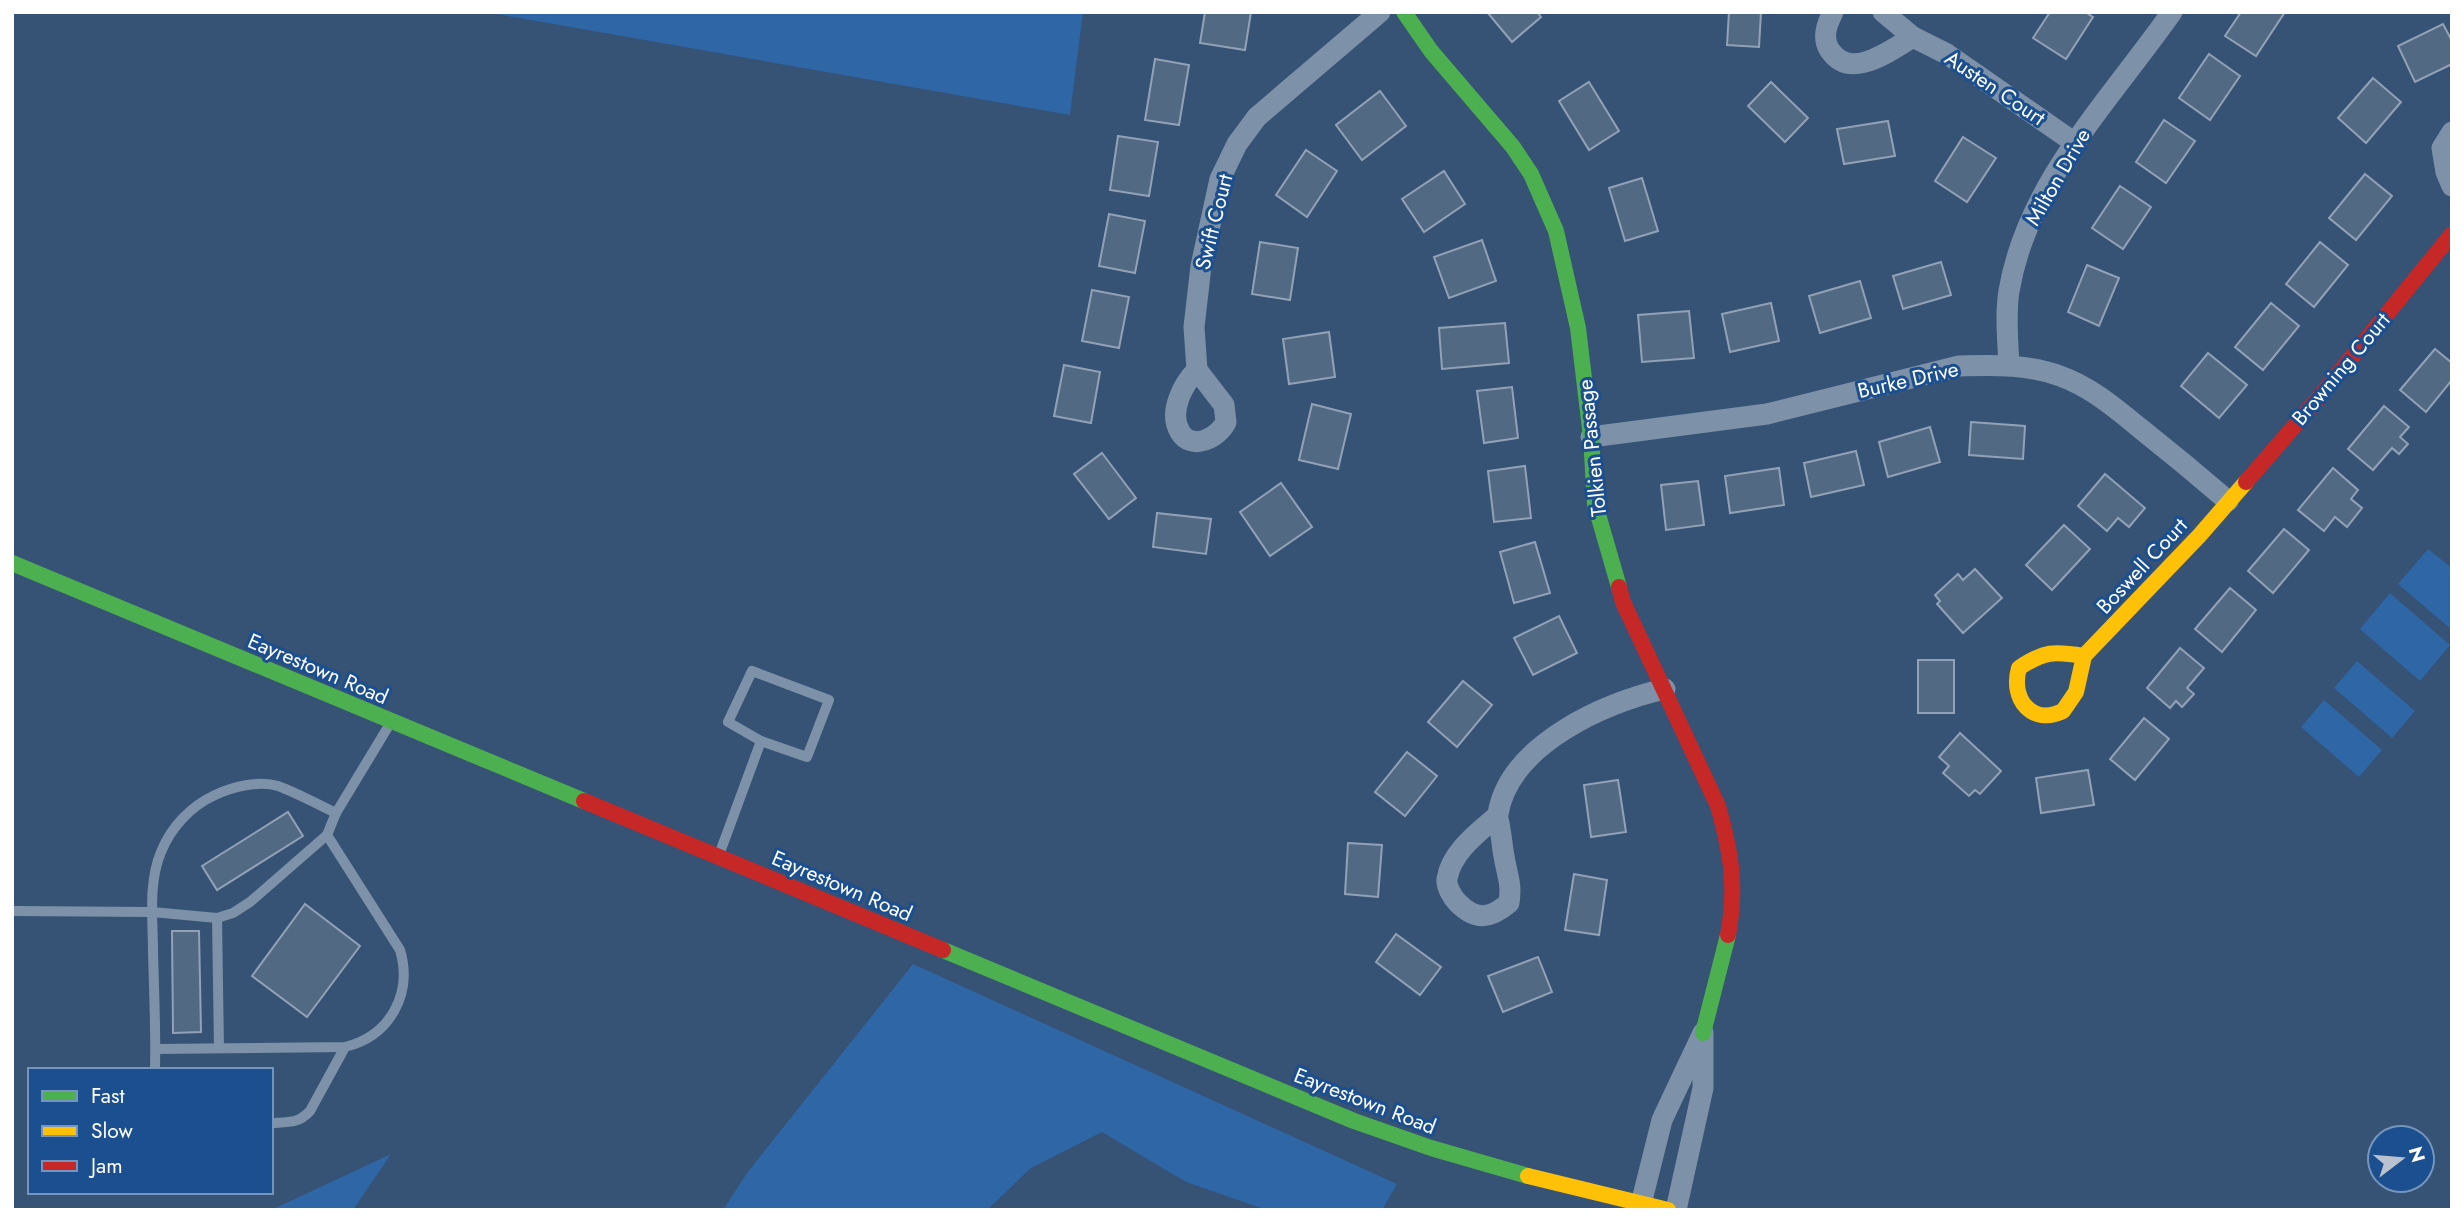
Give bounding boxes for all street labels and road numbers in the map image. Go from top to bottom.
street label: Austen Court [1939,43,2051,133]
street label: Milton Drive [2018,123,2098,231]
street label: Swift Court [1188,171,1240,273]
street label: Browning Court [2285,306,2397,432]
street label: Burke Drive [1855,354,1962,406]
street label: Tolkien Passage [1570,378,1614,518]
street label: Boswell Court [2090,511,2194,621]
street label: Eayrestown Road [243,626,393,712]
street label: Eayrestown Road [767,843,917,929]
street label: Eayrestown Road [1290,1060,1440,1142]

